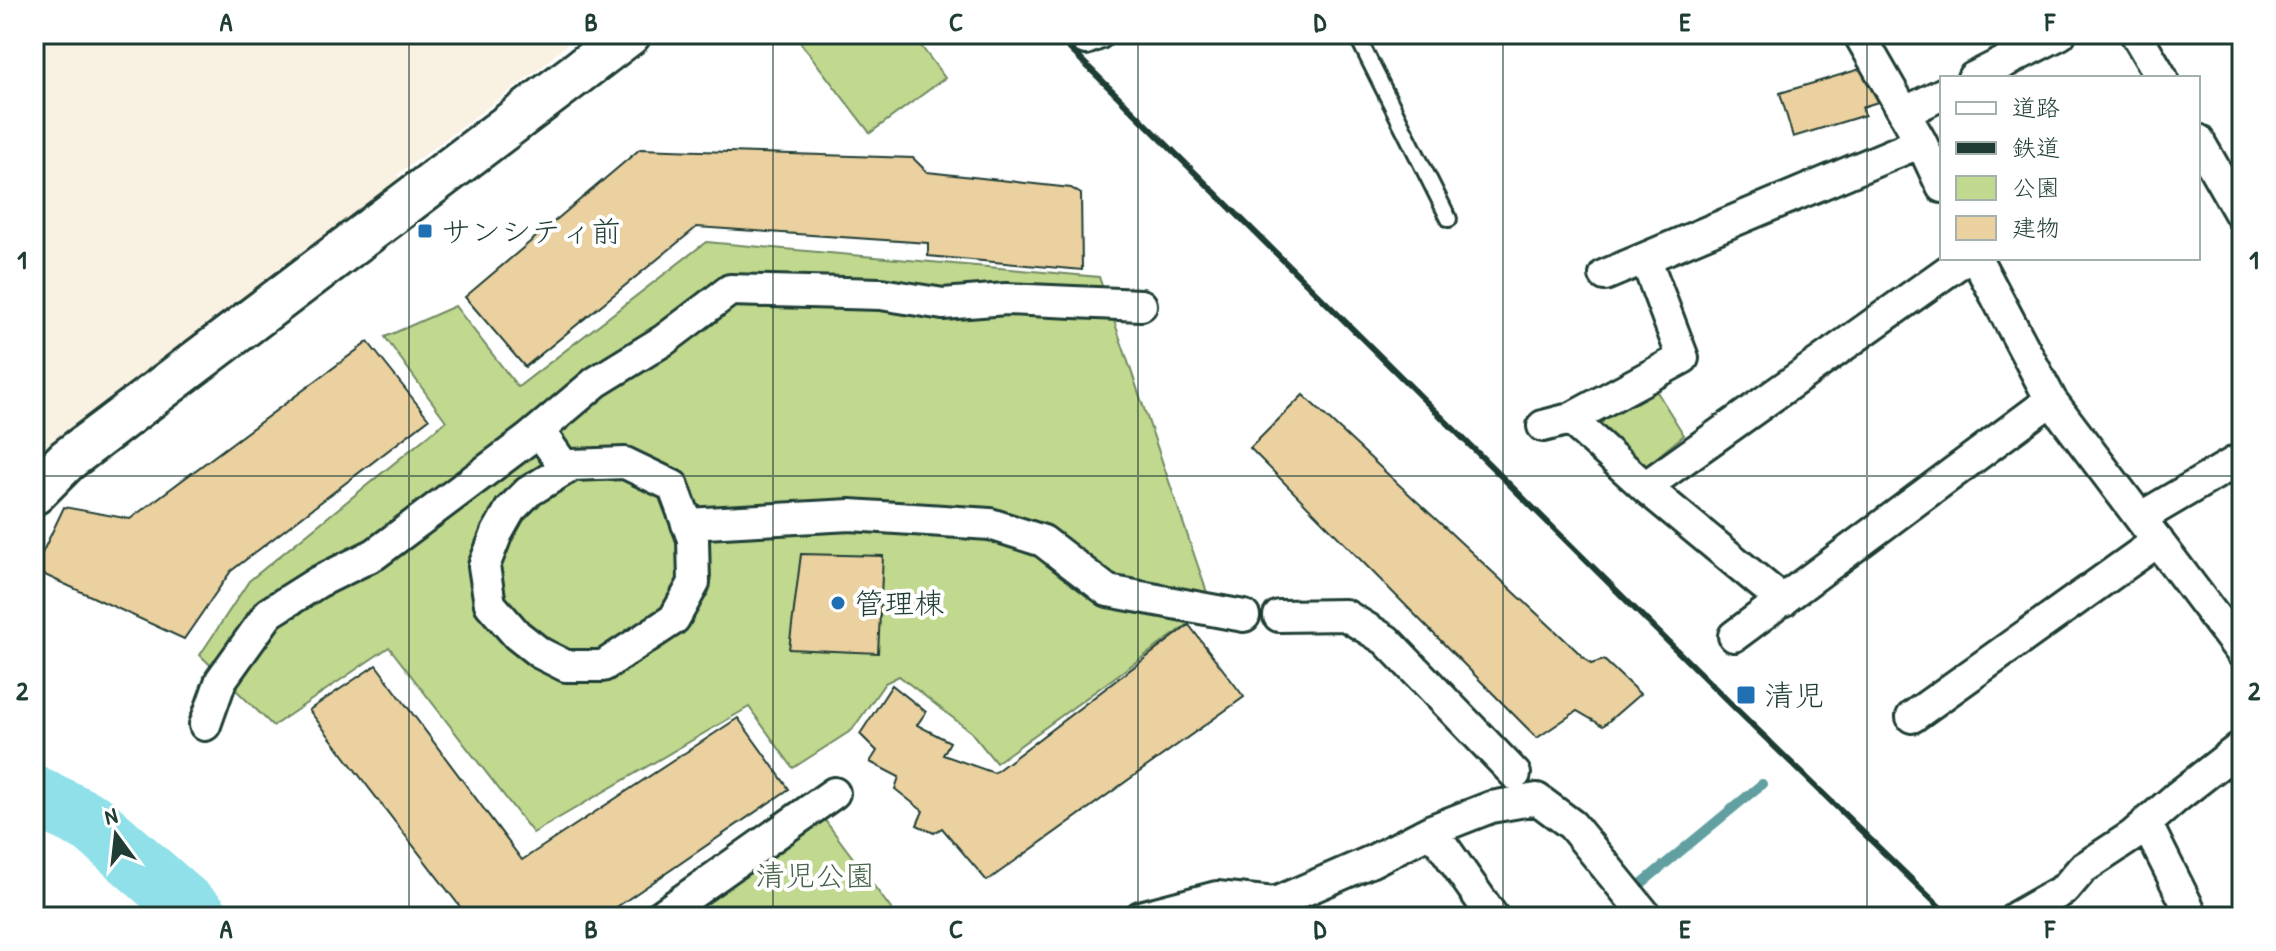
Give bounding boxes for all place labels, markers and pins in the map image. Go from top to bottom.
place label: サンシティ前 [441,211,621,251]
marker: サンシティ前 [416,222,434,240]
place label: 管理棟 [854,583,944,623]
marker: 管理棟 [829,594,847,612]
place label: 清児 [1764,675,1824,715]
marker: 清児 [1735,684,1757,706]

